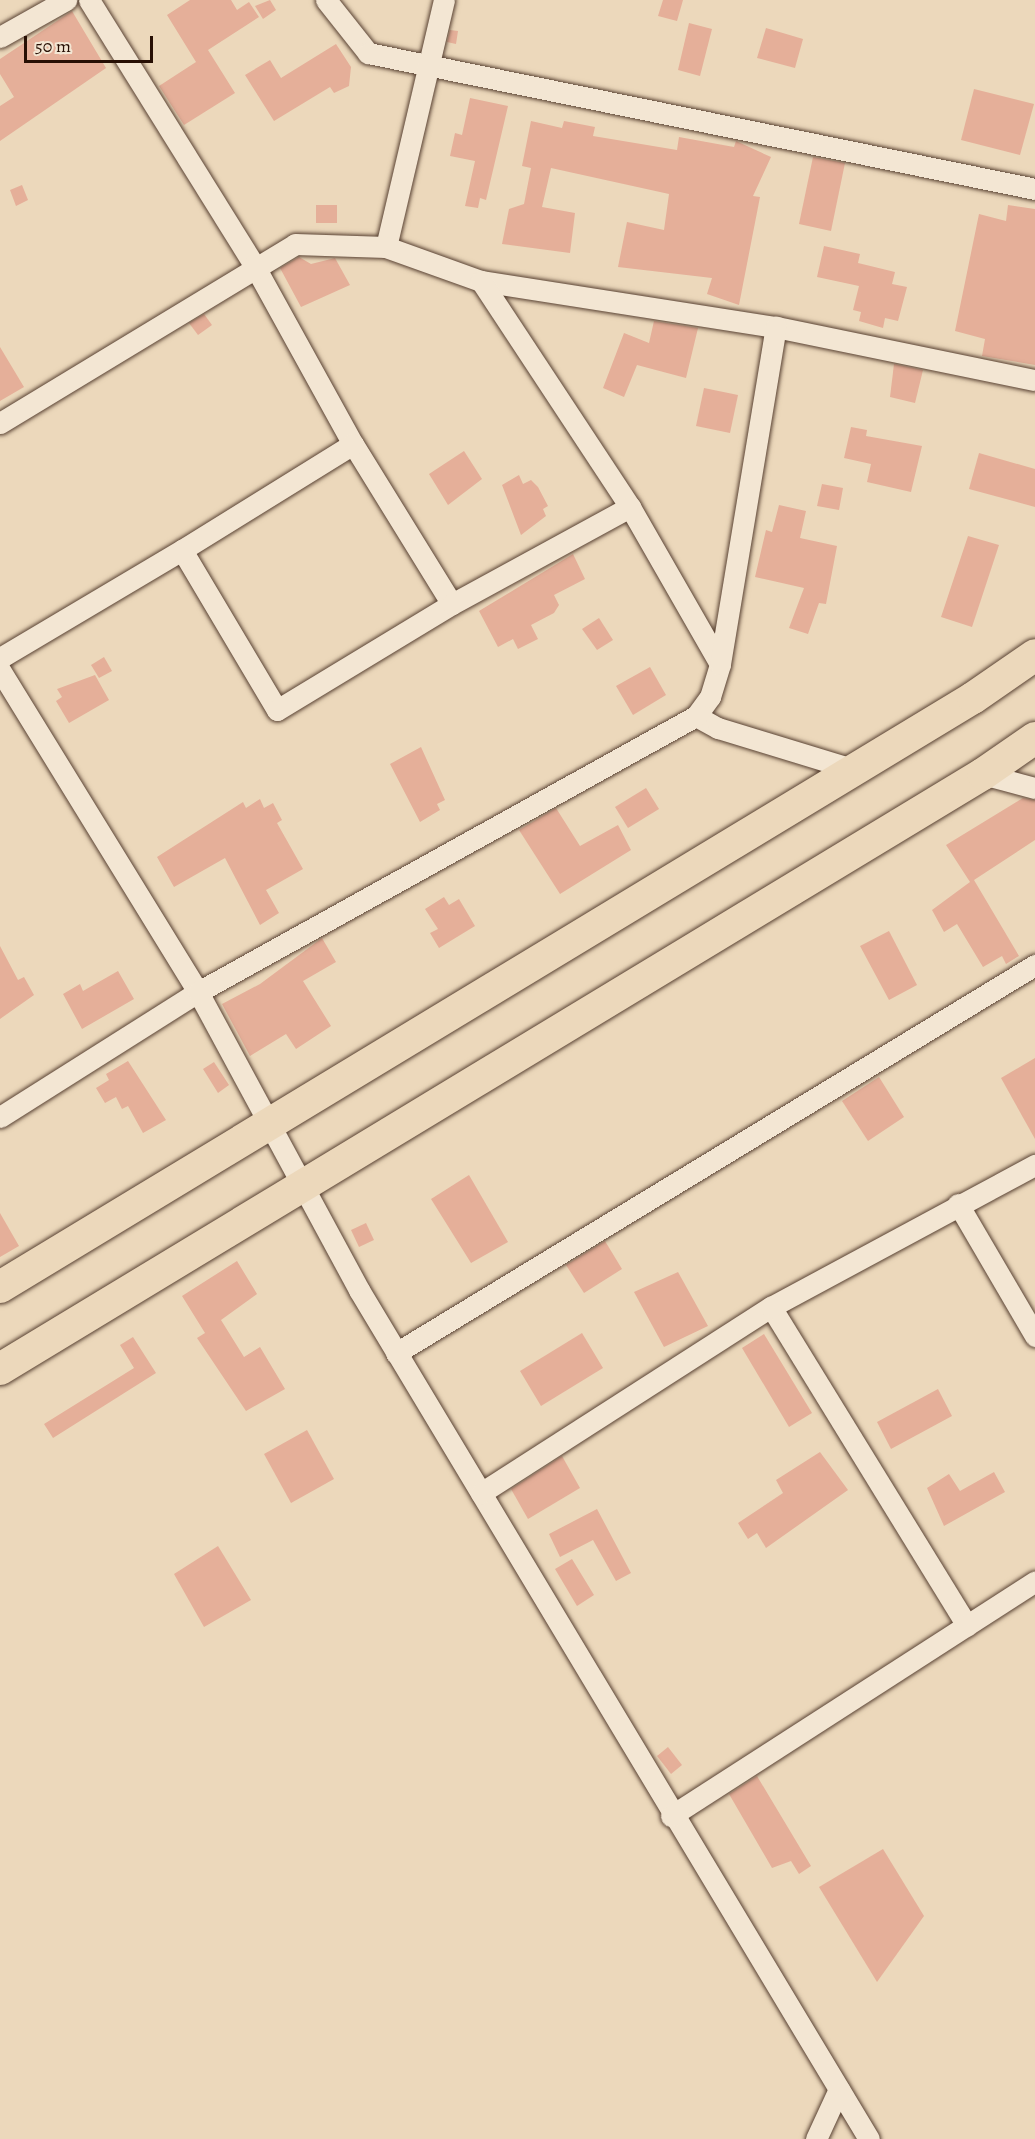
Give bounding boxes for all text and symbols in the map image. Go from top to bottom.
scale bar [27,24,156,62]
text: 50 m [35,34,71,58]

